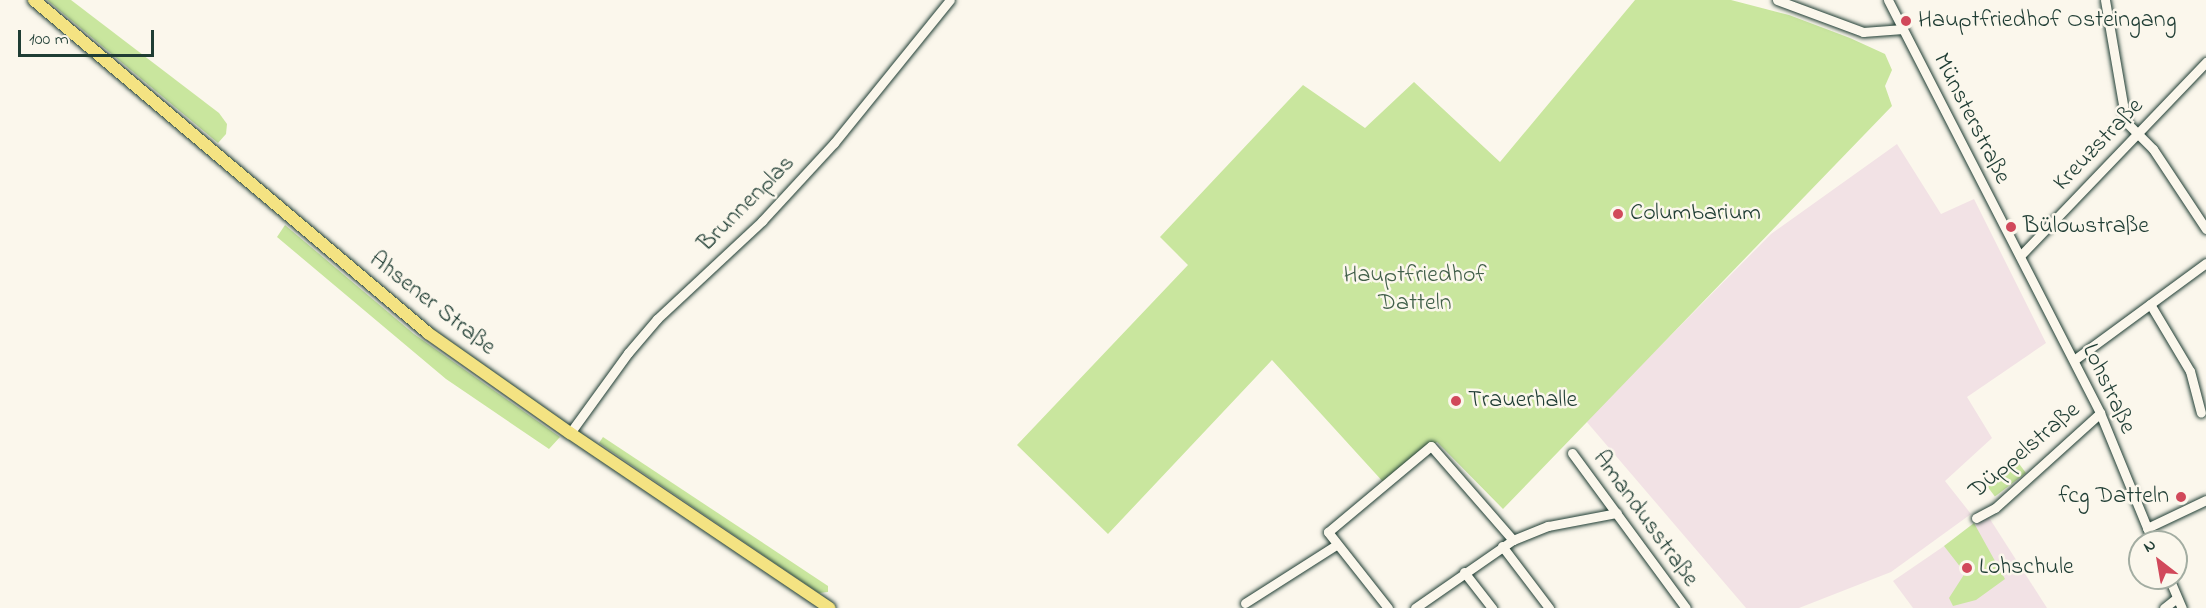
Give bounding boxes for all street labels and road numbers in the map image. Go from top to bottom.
street label: Münsterstraße [1926,49,2016,189]
street label: Kreuzstraße [2048,93,2150,197]
street label: Brunnenplas [693,150,801,258]
street label: Ahsener Straße [363,246,501,362]
street label: Lohstraße [2075,339,2141,439]
street label: Düppelstraße [1964,396,2086,506]
street label: Amandusstraße [1586,445,1704,593]

